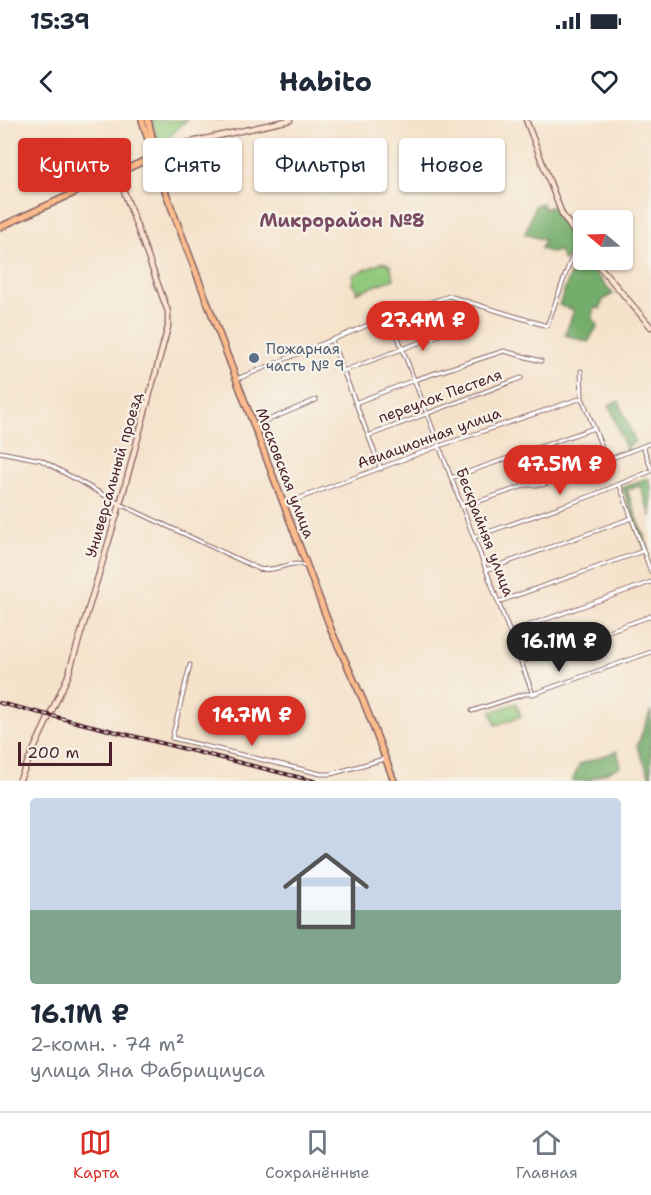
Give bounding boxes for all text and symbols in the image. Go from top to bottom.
text: 15:39 [30,7,90,36]
text: Habito [279,63,372,100]
icon: back [30,65,63,98]
icon: heart [588,65,621,98]
chip: Купить [18,138,131,192]
chip: Снять [143,138,242,192]
chip: Фильтры [254,138,387,192]
chip: Новое [399,138,505,192]
district label: Микрорайон №8 [259,209,425,233]
north arrow [573,210,633,270]
map controls [573,210,633,270]
pin: 27.4M ₽ [368,301,478,352]
text: 27.4M ₽ [380,307,466,333]
place label: Пожарная часть № 9 [266,339,345,376]
marker: Пожарная часть № 9 [247,351,261,365]
street label: переулок Пестеля [375,364,505,428]
street label: Универсальный проезд [81,390,147,560]
street label: Авиационная улица [354,402,504,473]
street label: Московская улица [251,405,319,542]
pin: 47.5M ₽ [505,445,615,496]
text: 47.5M ₽ [517,451,603,477]
street label: Бескрайняя улица [451,465,519,600]
pin: 16.1M ₽ [504,622,614,673]
text: 16.1M ₽ [521,628,597,654]
pin: 14.7M ₽ [197,696,307,747]
text: 14.7M ₽ [212,702,292,728]
scale bar [18,739,112,766]
text: 200 m [27,742,79,763]
icon: home [272,837,380,945]
text: 16.1M ₽ [30,996,130,1031]
text: 2-комн. · 74 m² [30,1031,185,1057]
text: улица Яна Фабрициуса [30,1057,265,1083]
tab: Карта [73,1126,119,1183]
tab: Сохранённые [265,1126,370,1183]
tab: Главная [516,1126,578,1183]

